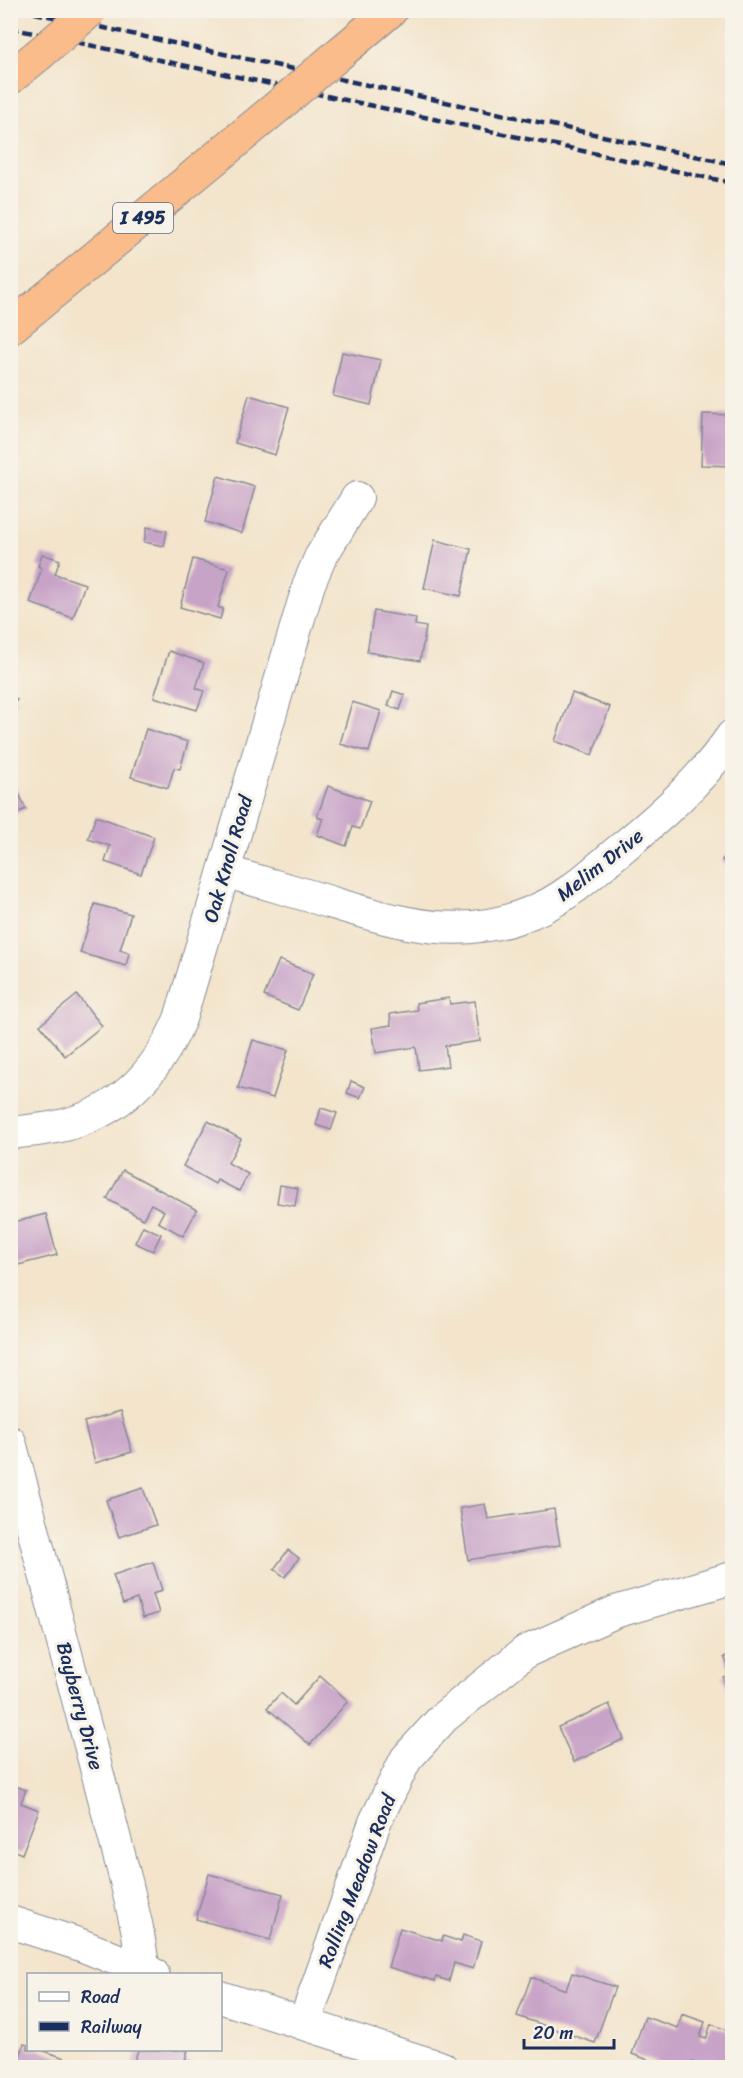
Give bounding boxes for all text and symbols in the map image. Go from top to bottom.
road number: I 495 [113,203,173,233]
street label: Oak Knoll Road [193,790,263,927]
street label: Melim Drive [548,819,652,911]
street label: Bayberry Drive [46,1638,114,1774]
street label: Rolling Meadow Road [308,1788,407,1973]
legend [27,1973,222,2051]
text: Road [81,1981,121,2013]
text: Railway [81,2011,143,2043]
scale bar [524,2012,614,2050]
text: 20 m [533,2017,573,2049]

